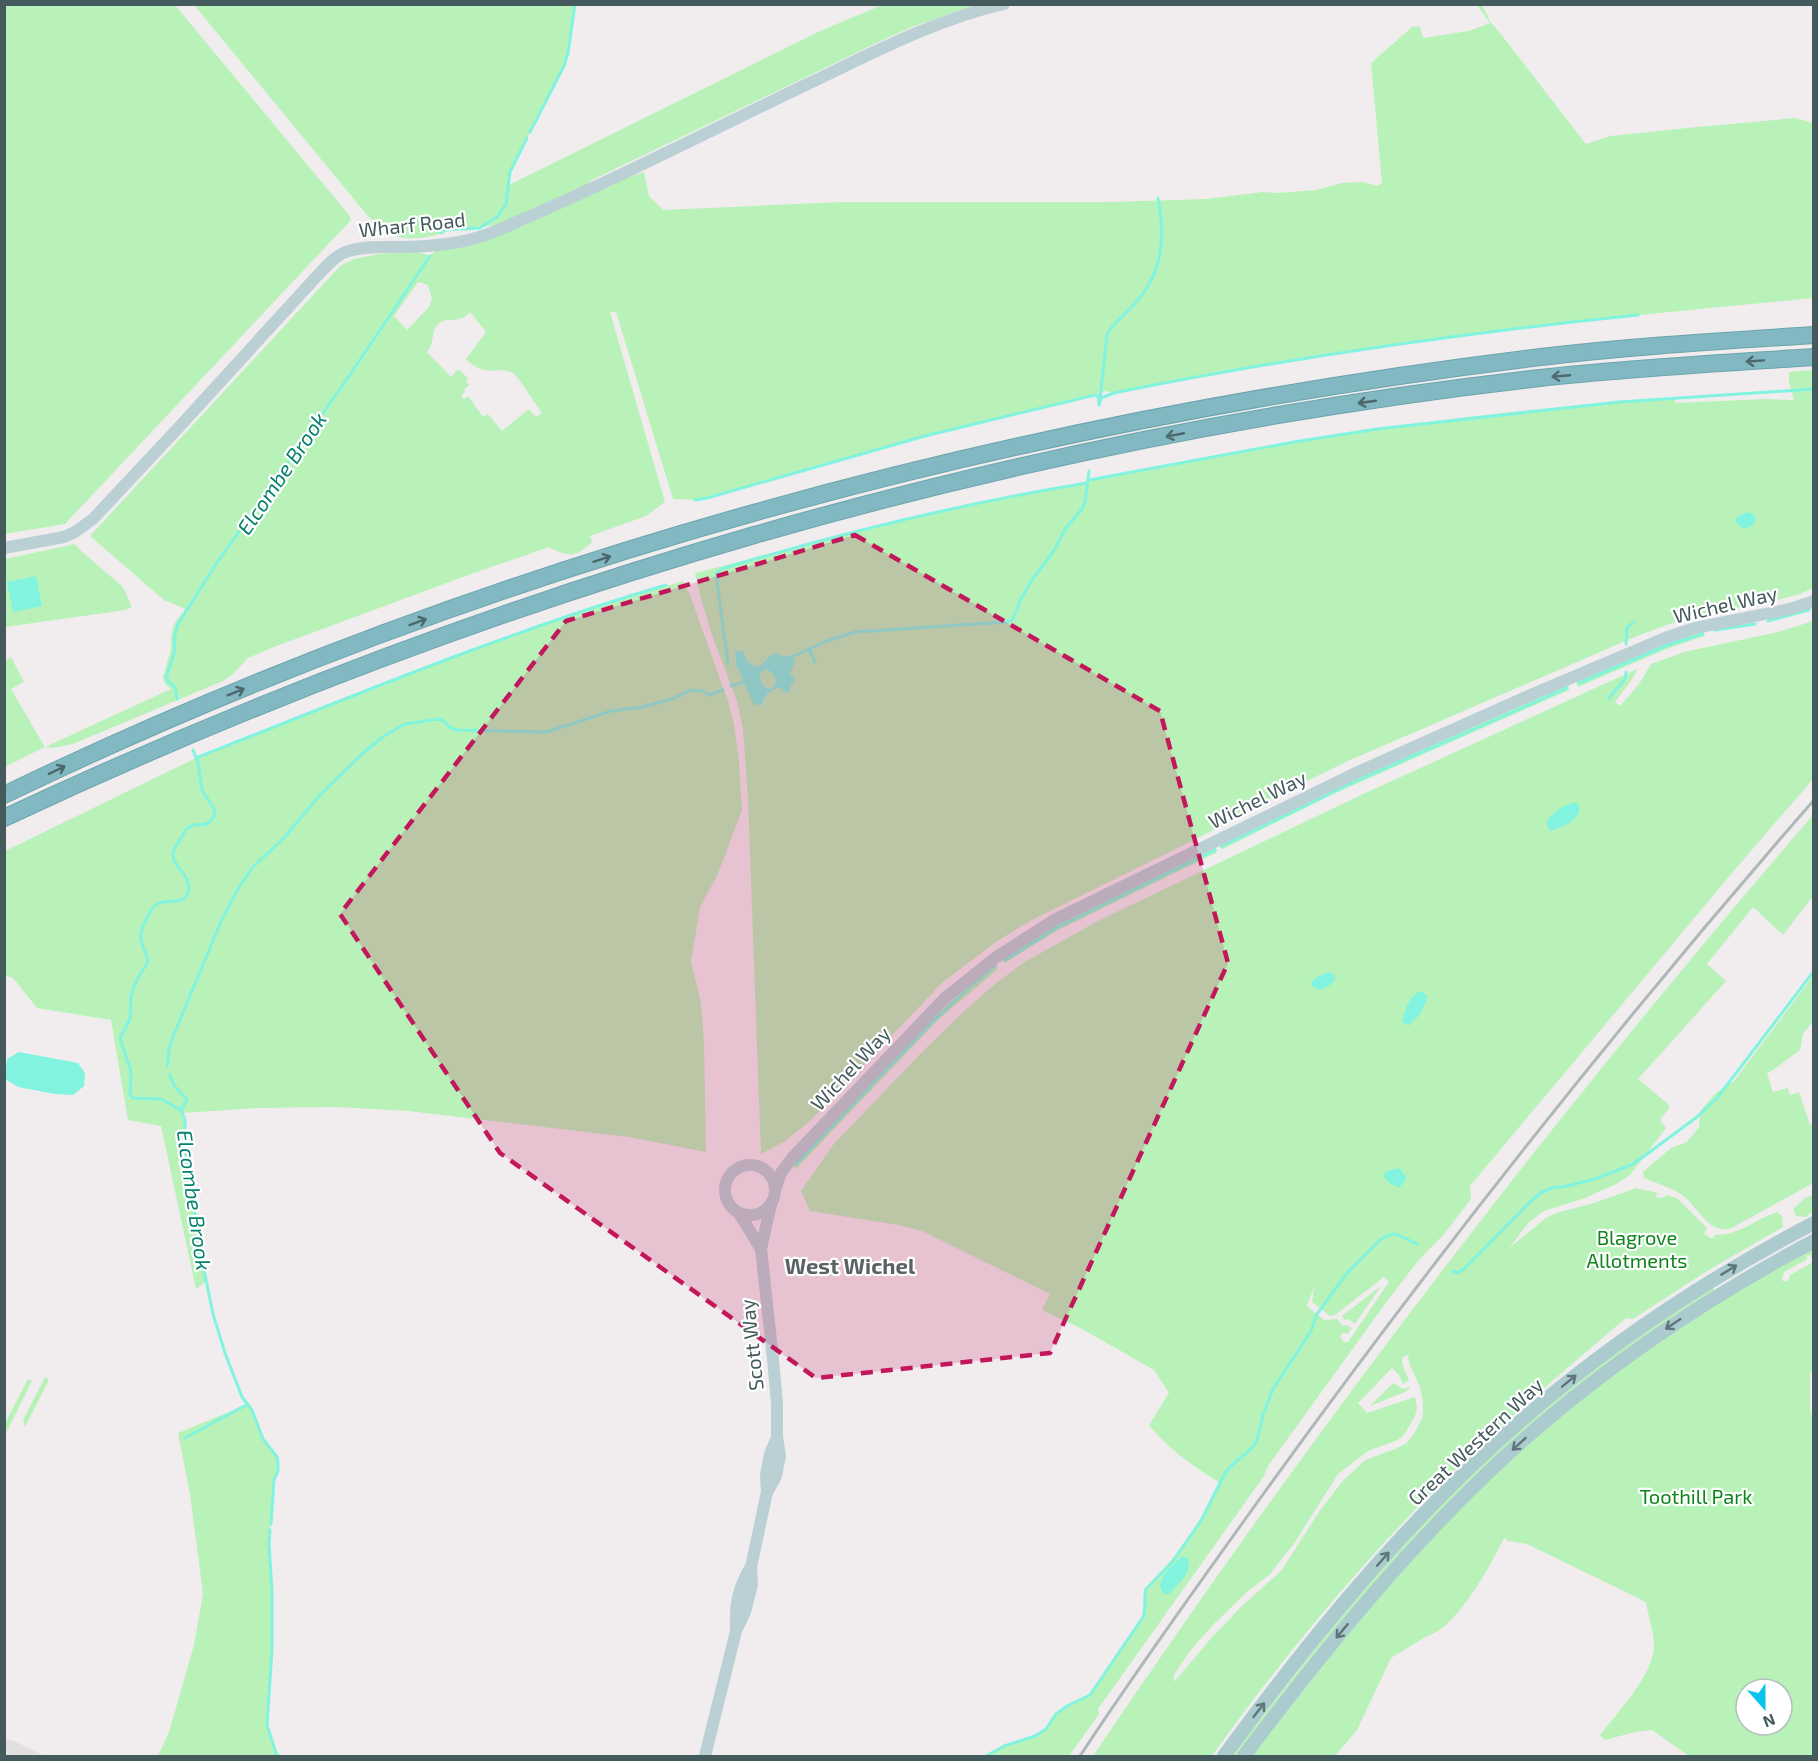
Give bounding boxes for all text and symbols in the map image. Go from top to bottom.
street label: Wharf Road [357,206,467,242]
one-way arrow [1746,356,1766,367]
one-way arrow [1551,371,1571,382]
one-way arrow [1358,396,1378,407]
water label: Elcombe Brook [231,407,331,539]
one-way arrow [1166,430,1186,441]
one-way arrow [592,553,611,564]
street label: Wichel Way [1671,580,1780,628]
one-way arrow [408,615,427,626]
one-way arrow [226,686,245,697]
one-way arrow [48,763,66,775]
street label: Wichel Way [1204,765,1310,833]
street label: Wichel Way [805,1021,895,1115]
water label: Elcombe Brook [173,1128,217,1272]
park label: Blagrove Allotments [1587,1225,1687,1272]
district label: West Wichel [785,1252,916,1278]
one-way arrow [1720,1263,1737,1275]
street label: Scott Way [734,1298,768,1392]
one-way arrow [1665,1318,1682,1330]
street label: Great Western Way [1403,1372,1548,1510]
one-way arrow [1561,1374,1576,1388]
one-way arrow [1512,1437,1527,1451]
park label: Toothill Park [1639,1484,1753,1508]
one-way arrow [1376,1552,1390,1567]
one-way arrow [1335,1623,1349,1638]
north arrow [1734,1677,1794,1737]
one-way arrow [1252,1702,1265,1718]
text: N [1761,1711,1778,1732]

